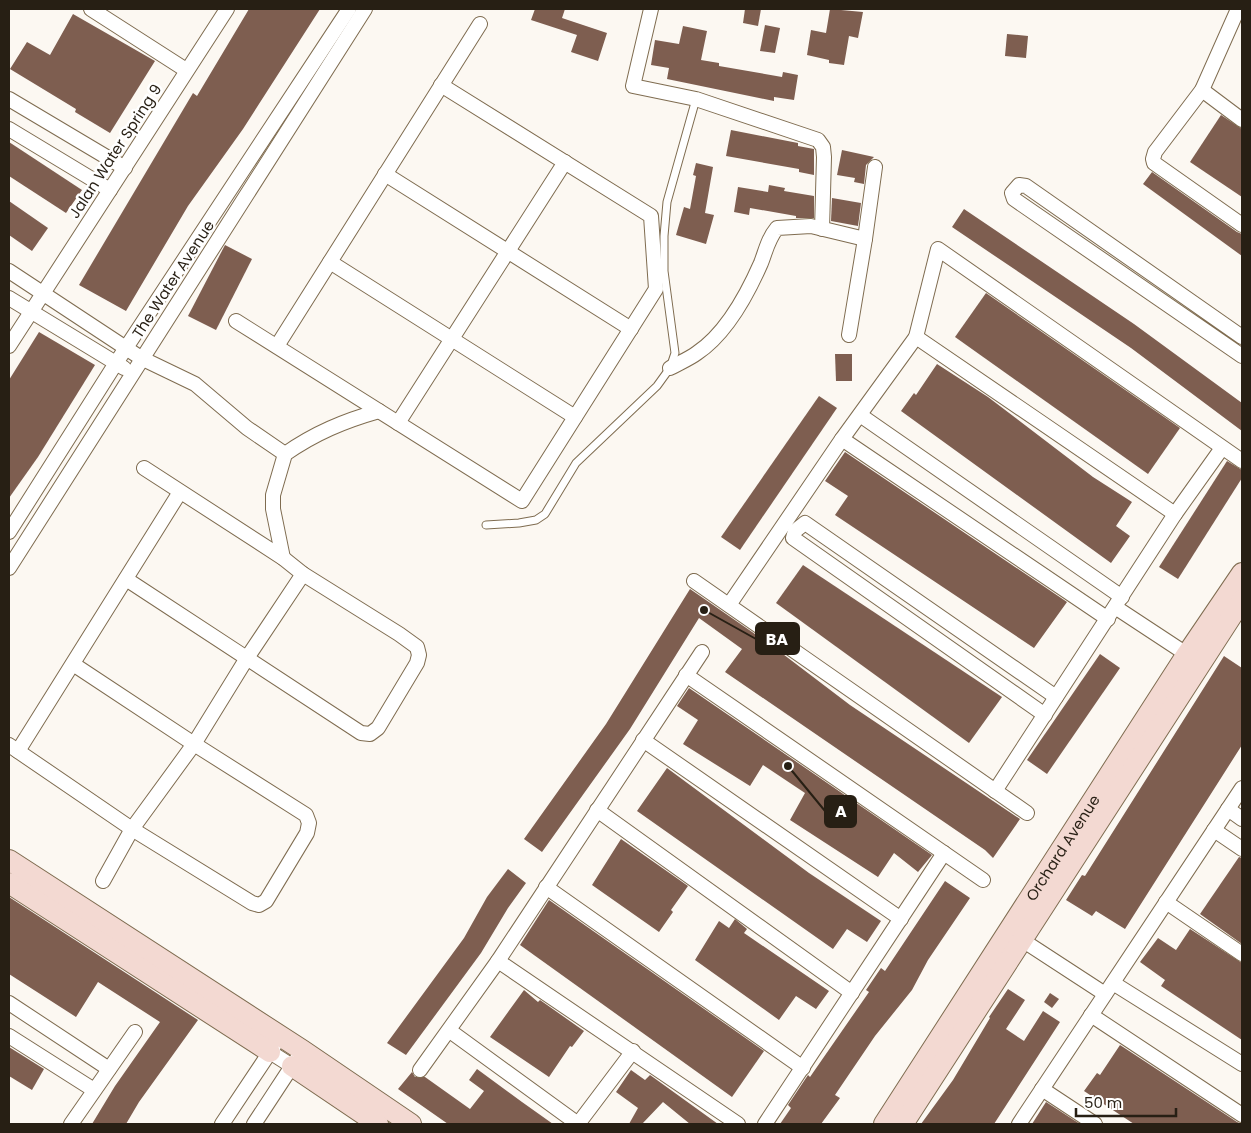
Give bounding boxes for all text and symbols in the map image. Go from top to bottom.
street label: Jalan Water Spring 9 [64,80,166,222]
street label: The Water Avenue [127,216,219,342]
callout: BA [756,623,799,654]
text: BA [766,628,788,651]
street label: Orchard Avenue [1020,790,1104,905]
callout: A [825,796,856,827]
text: A [835,800,847,823]
scale bar [1076,1086,1176,1118]
text: 50 m [1084,1092,1122,1113]

